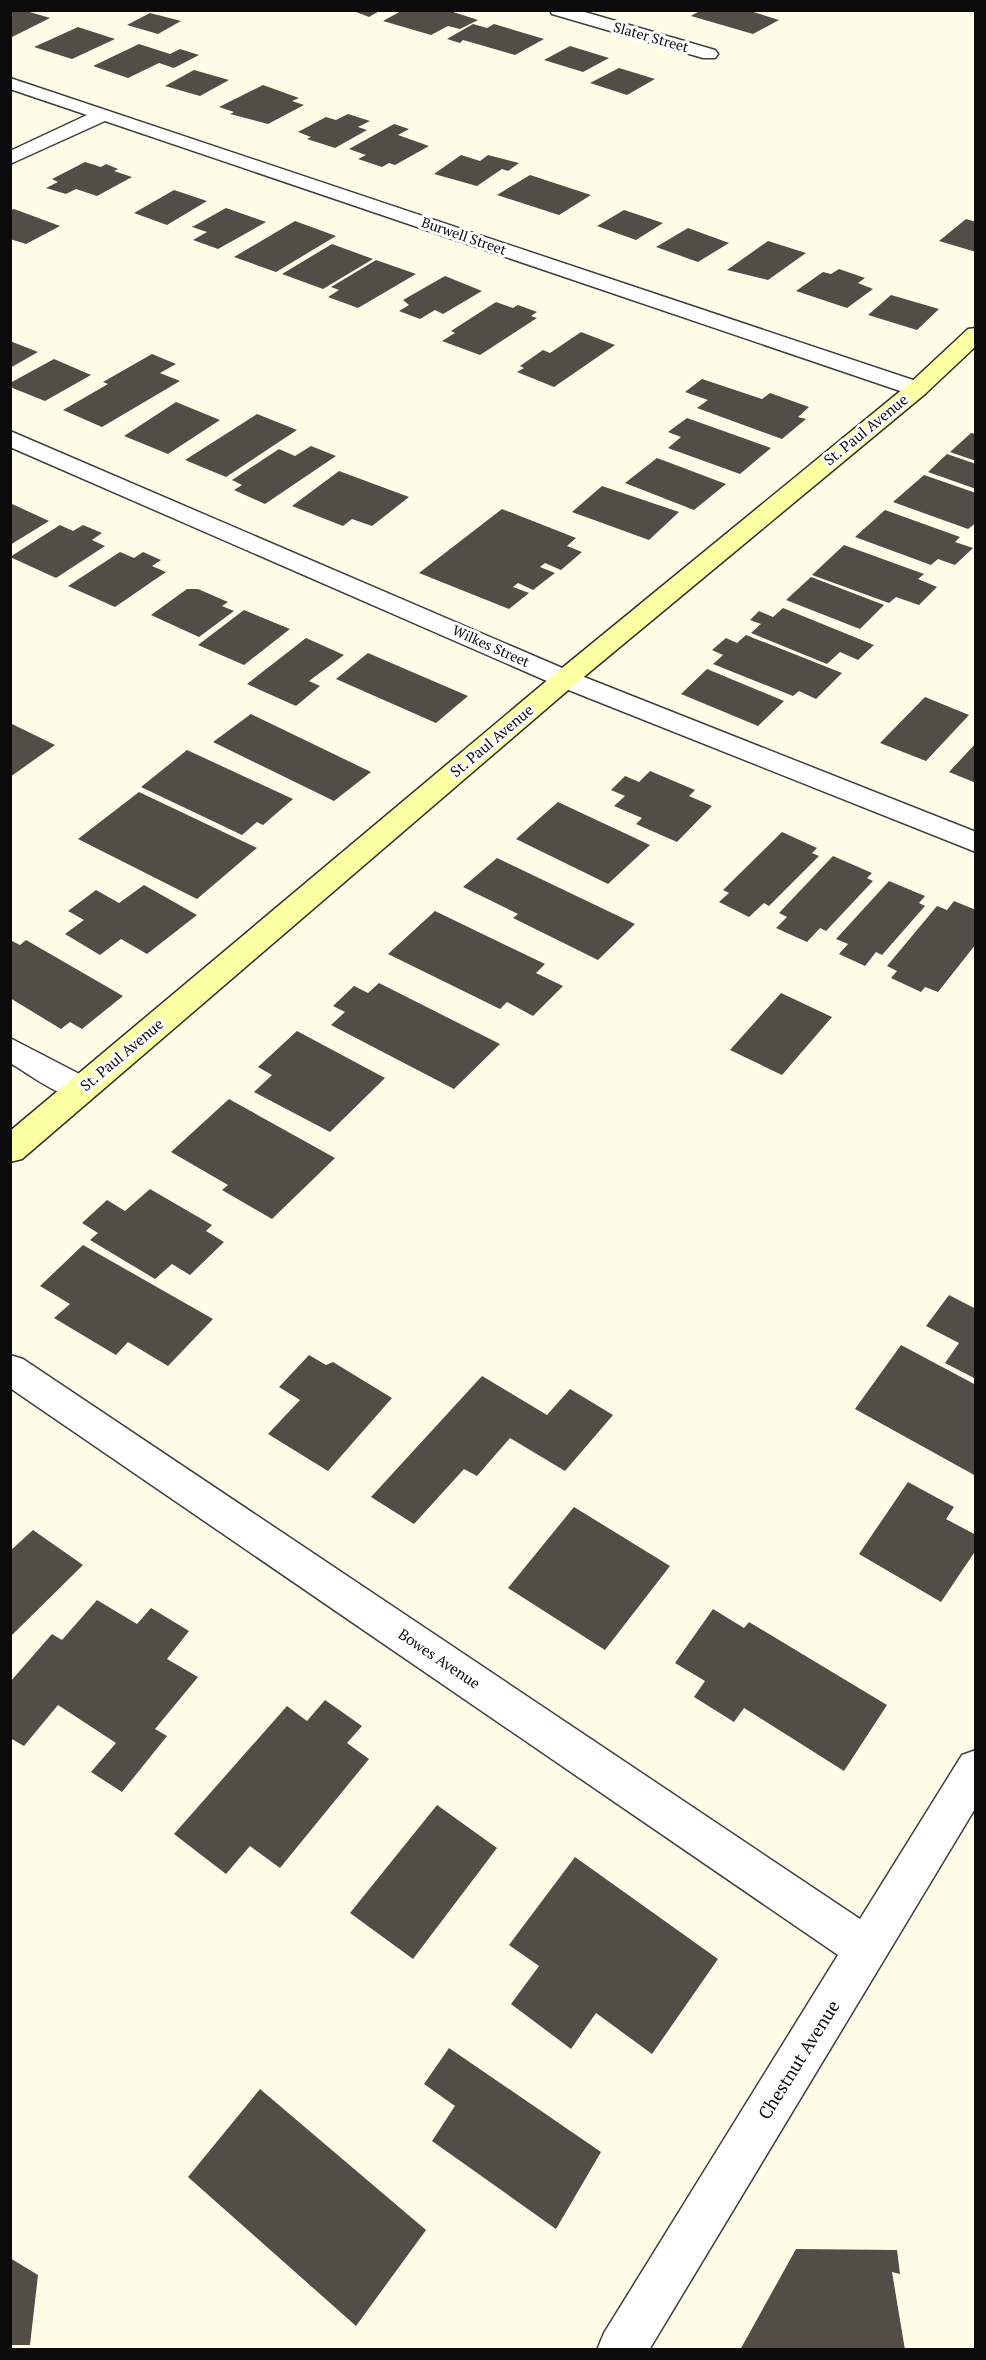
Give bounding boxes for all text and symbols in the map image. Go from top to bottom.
street label: Slater Street [611,17,692,57]
street label: Burwell Street [419,212,510,259]
street label: St. Paul Avenue [819,389,912,469]
street label: Wilkes Street [450,620,533,671]
street label: St. Paul Avenue [446,699,537,781]
street label: St. Paul Avenue [76,1013,167,1095]
street label: Bowes Avenue [395,1623,484,1693]
street label: Chestnut Avenue [752,1995,844,2124]

